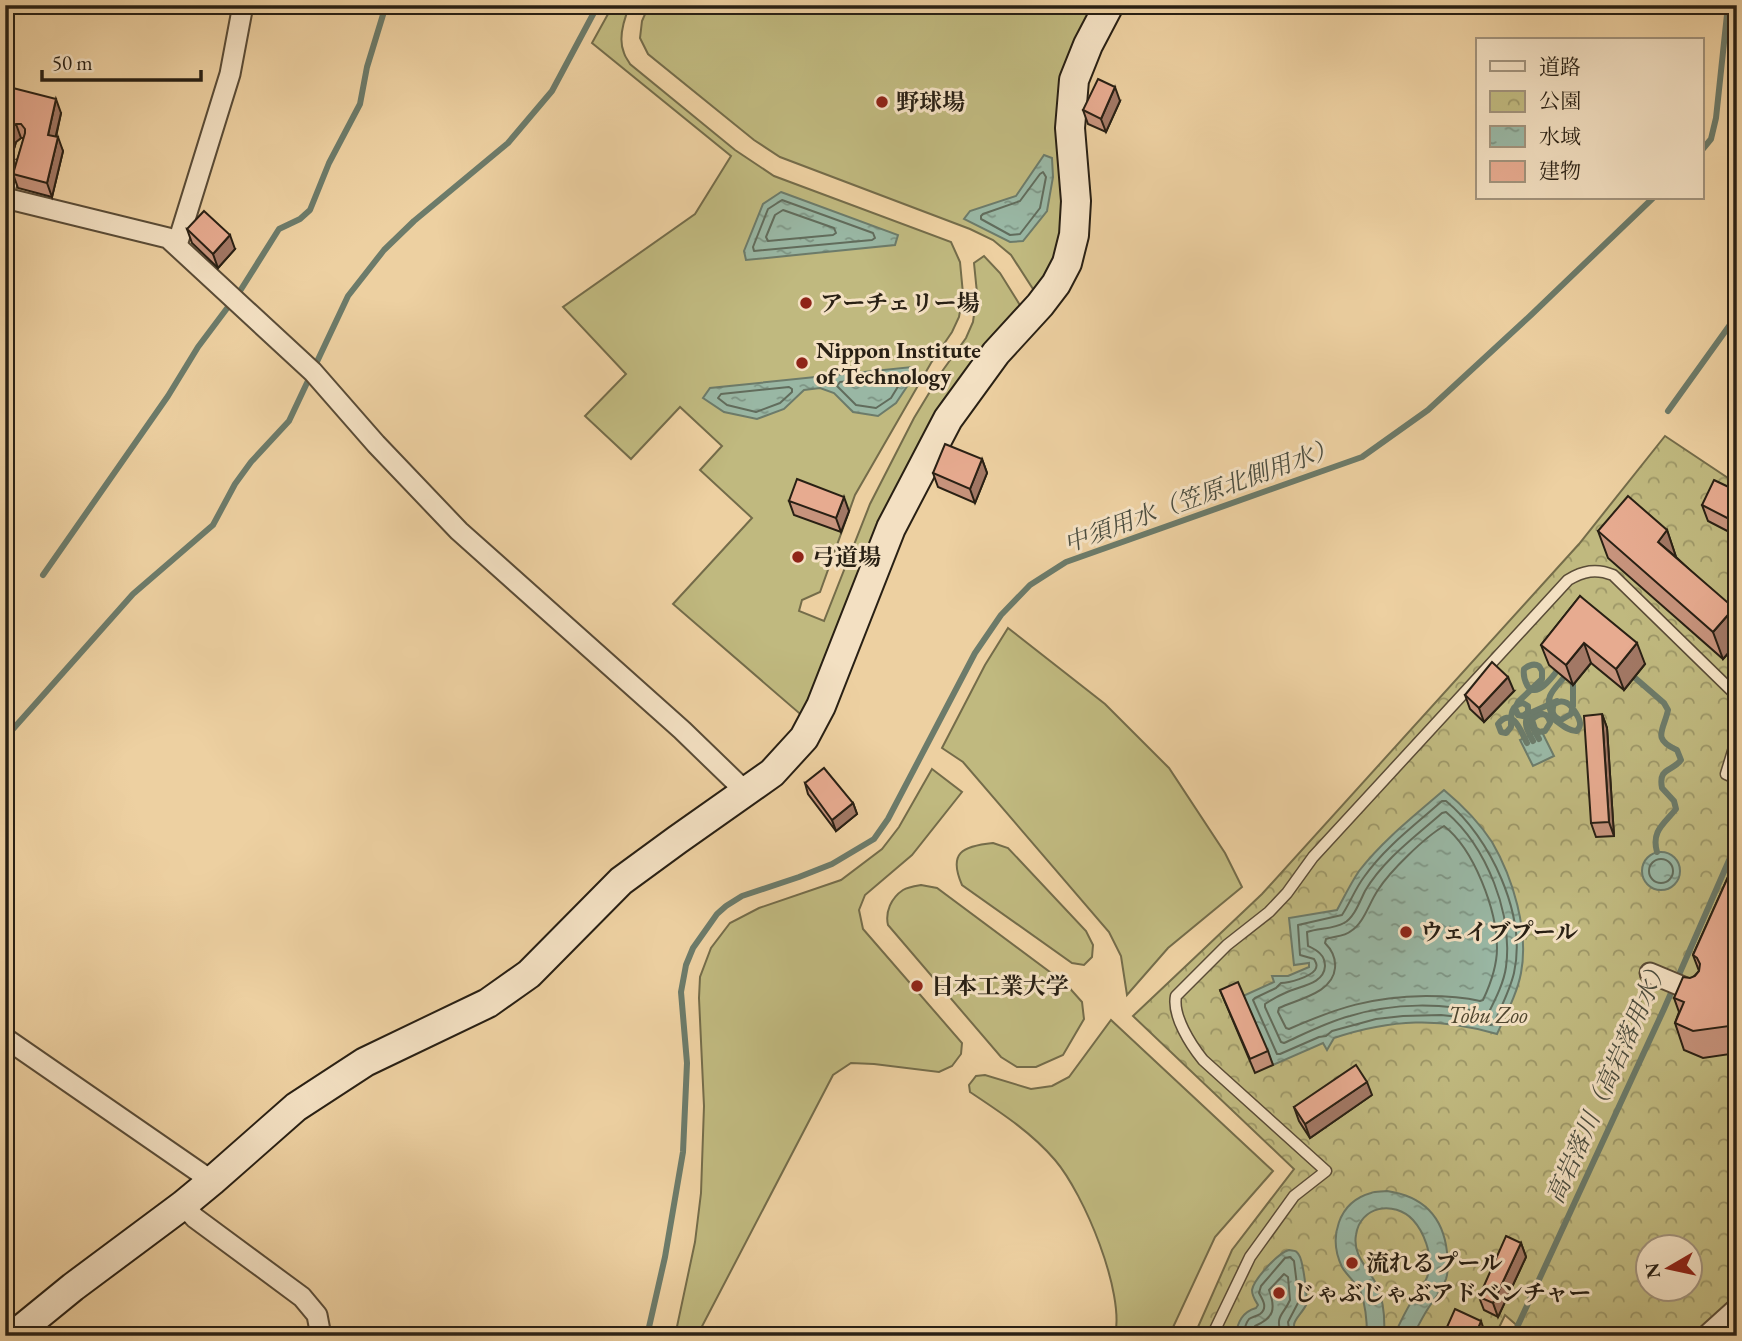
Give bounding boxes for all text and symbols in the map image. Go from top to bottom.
scale bar [42,38,201,82]
legend [1476,38,1704,200]
text: 50 m [52,49,93,76]
text: 道路 [1539,53,1581,80]
place label: 野球場 [896,87,965,117]
text: 公園 [1539,87,1581,114]
marker: 野球場 [874,94,890,110]
text: 水域 [1539,123,1581,150]
text: 建物 [1539,157,1581,184]
place label: アーチェリー場 [820,288,980,318]
marker: アーチェリー場 [798,295,814,311]
place label: Nippon Institute of Technology [816,335,981,391]
marker: Nippon Institute of Technology [794,355,810,371]
water label: 中須用水（笠原北側用水） [1059,431,1341,559]
place label: 弓道場 [812,542,881,572]
marker: 弓道場 [790,549,806,565]
place label: ウェイブプール [1420,917,1578,947]
marker: ウェイブプール [1398,924,1414,940]
water label: 高岩落川（高岩落用水） [1539,954,1675,1208]
place label: 日本工業大学 [931,971,1069,1001]
marker: 日本工業大学 [909,978,925,994]
park label: Tobu Zoo [1448,1000,1528,1030]
north arrow [1634,1232,1704,1302]
place label: 流れるプール [1366,1248,1503,1278]
marker: 流れるプール [1344,1255,1360,1271]
text: N [1639,1260,1666,1280]
place label: じゃぶじゃぶアドベンチャー [1293,1278,1591,1308]
marker: じゃぶじゃぶアドベンチャー [1271,1285,1287,1301]

